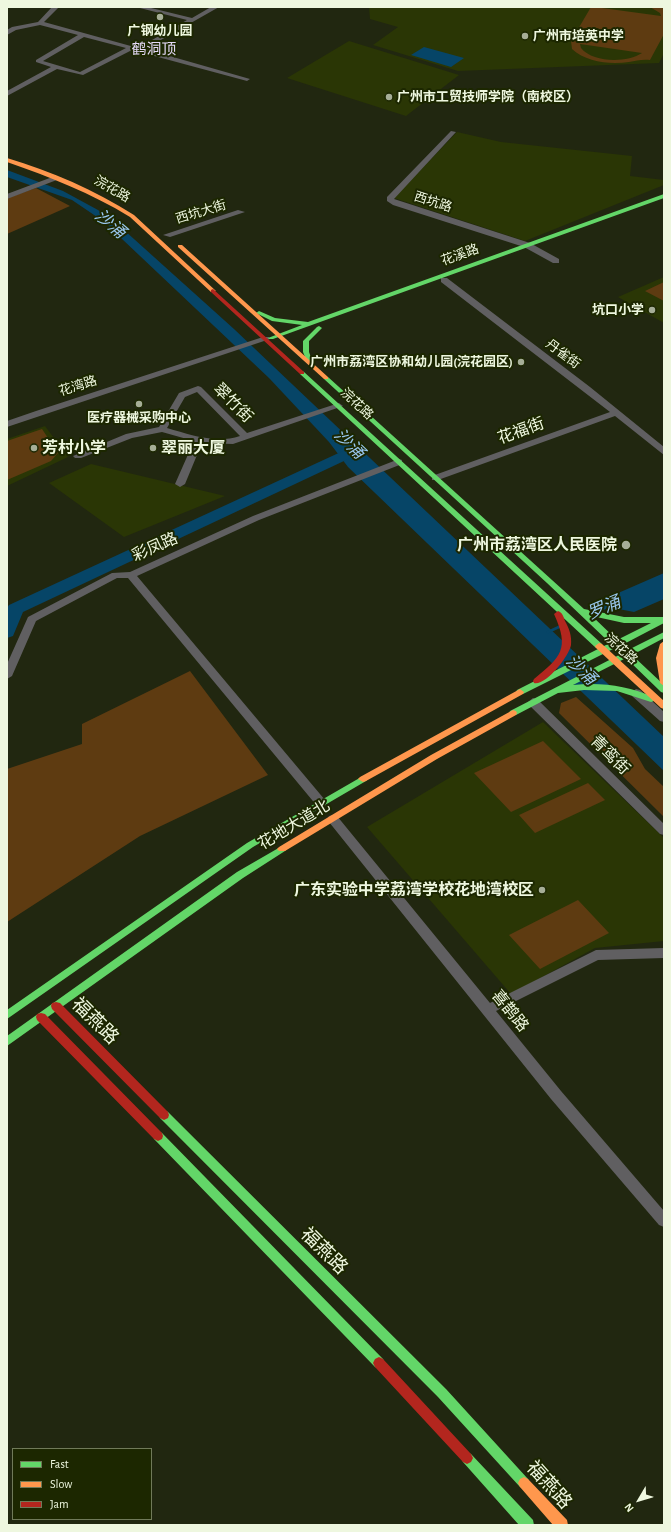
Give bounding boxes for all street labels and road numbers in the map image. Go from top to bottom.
street label: 浣花路 [91,172,133,206]
street label: 西坑路 [412,189,454,215]
street label: 西坑大街 [174,197,228,227]
street label: 花溪路 [439,241,481,269]
street label: 丹雀街 [543,336,583,372]
street label: 花湾路 [57,373,99,399]
street label: 翠竹街 [209,379,257,427]
street label: 浣花路 [337,385,377,423]
street label: 花福街 [495,414,547,448]
street label: 彩凤路 [129,528,181,566]
street label: 浣花路 [601,630,641,668]
street label: 青鸾街 [586,731,634,779]
street label: 花地大道北 [255,796,333,854]
street label: 喜鹊路 [487,986,533,1036]
street label: 福燕路 [67,993,123,1049]
street label: 福燕路 [296,1223,352,1279]
street label: 福燕路 [521,1456,577,1514]

